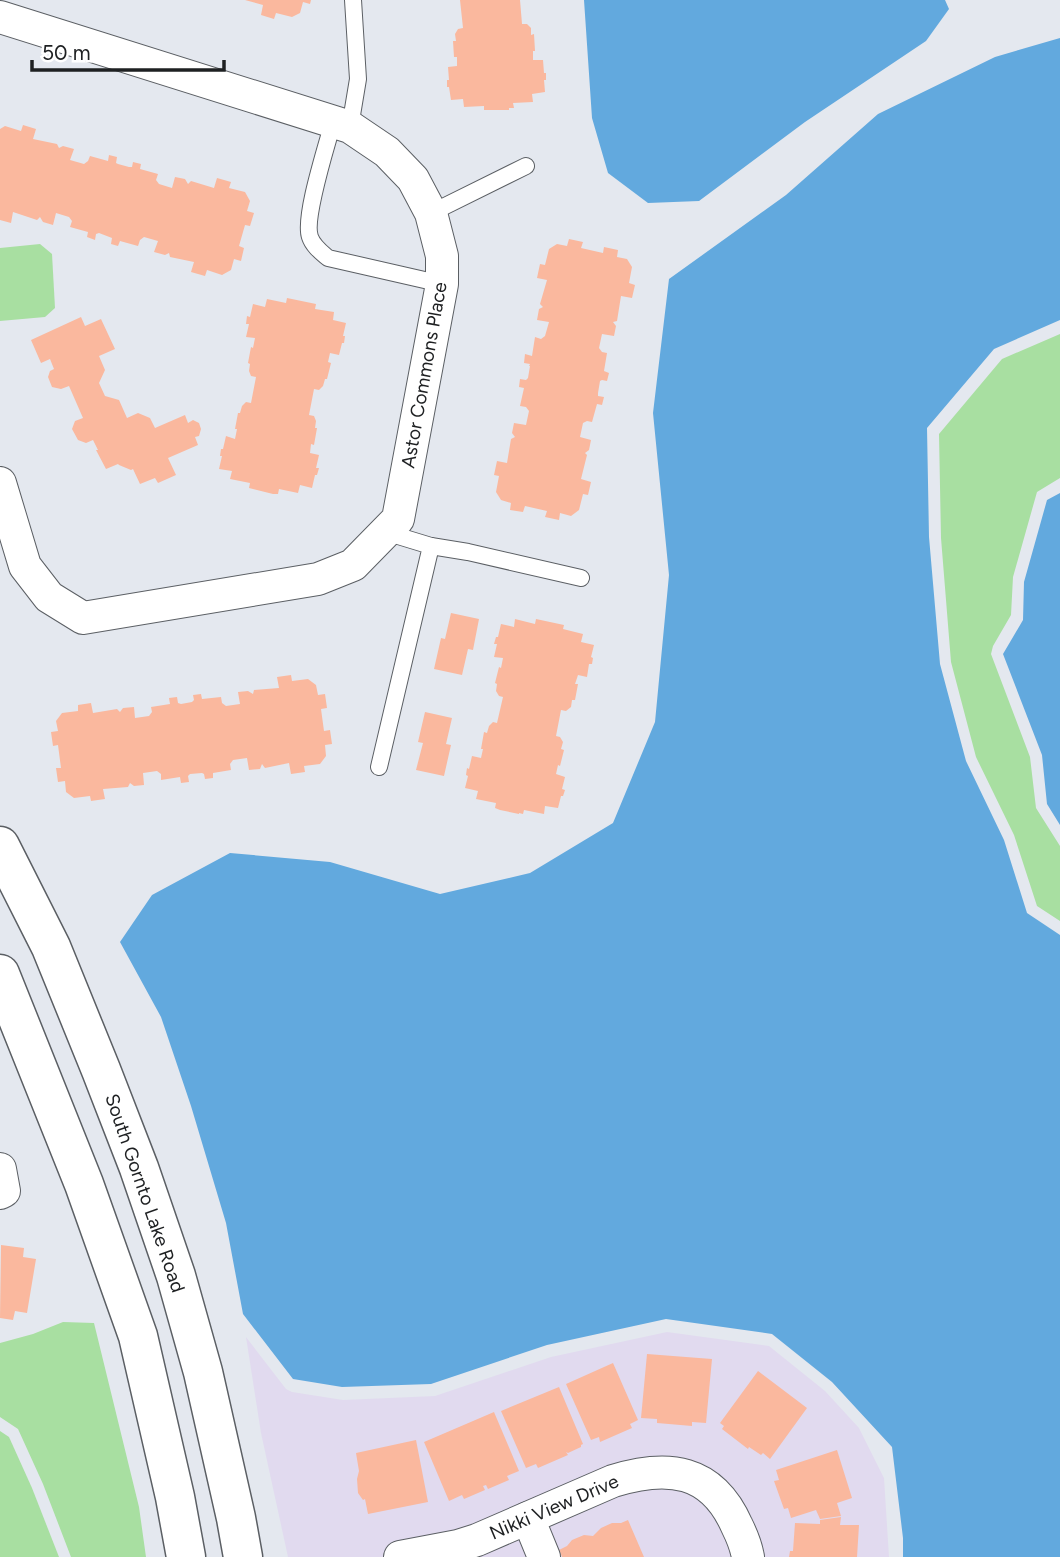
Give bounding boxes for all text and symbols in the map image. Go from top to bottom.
scale bar [32,28,224,72]
text: 50 m [42,40,91,65]
street label: Astor Commons Place [396,280,452,470]
street label: South Gornto Lake Road [100,1091,190,1295]
street label: Nikki View Drive [486,1469,622,1545]

